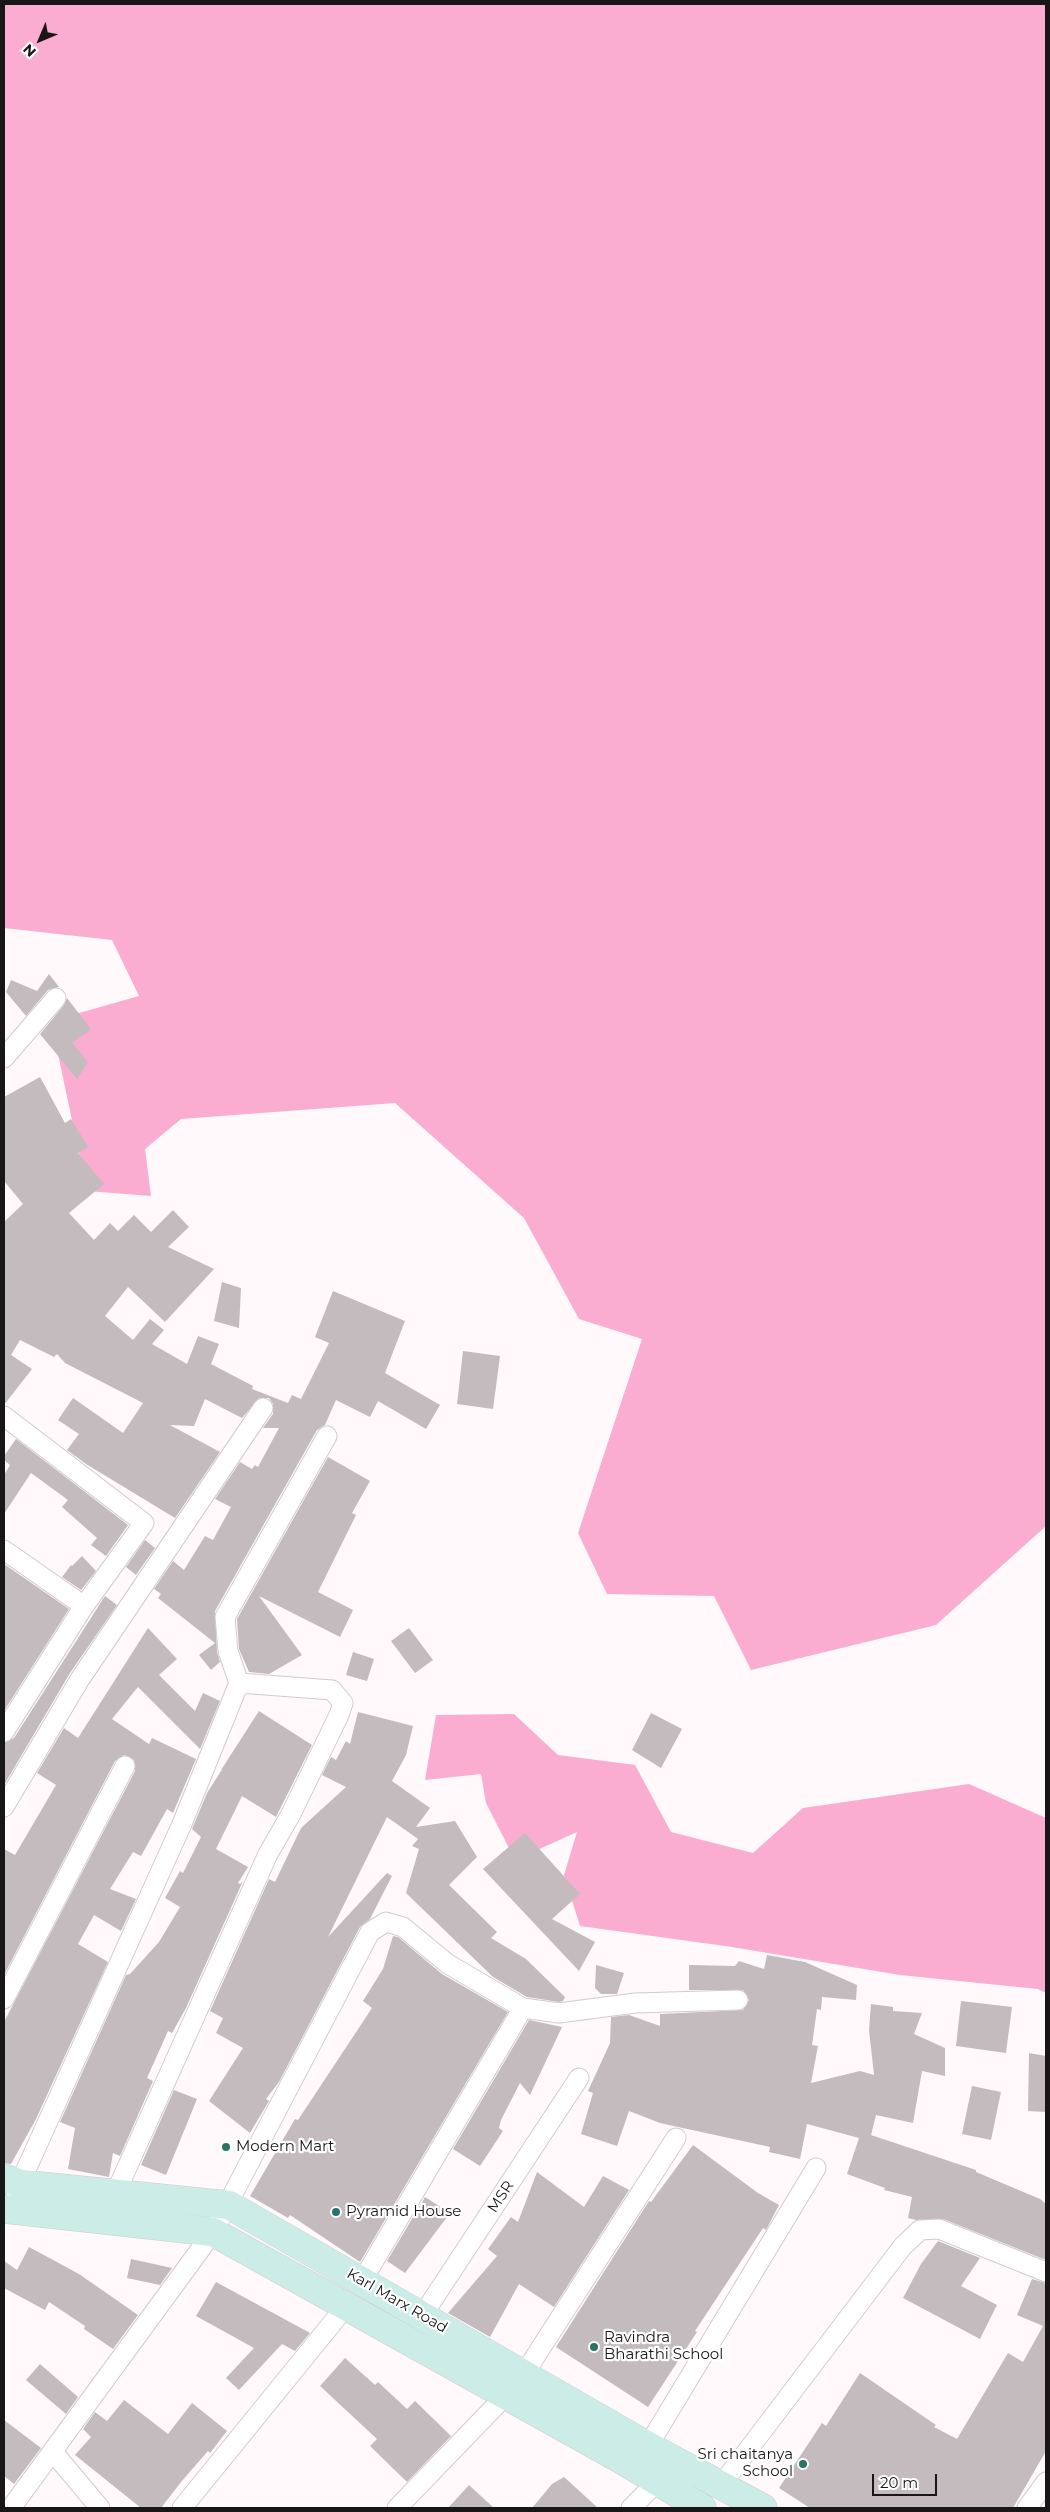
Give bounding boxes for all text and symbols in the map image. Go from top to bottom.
north arrow [15,15,65,65]
text: N [19,40,40,61]
place label: Modern Mart [236,2138,334,2156]
marker: Modern Mart [220,2141,232,2153]
street label: MSR [484,2178,518,2216]
place label: Pyramid House [346,2203,461,2221]
marker: Pyramid House [330,2206,342,2218]
street label: Karl Marx Road [343,2265,451,2337]
place label: Ravindra Bharathi School [604,2329,723,2364]
marker: Ravindra Bharathi School [588,2341,600,2353]
place label: Sri chaitanya School [698,2446,793,2481]
marker: Sri chaitanya School [797,2458,809,2470]
scale bar [875,2464,940,2496]
text: 20 m [880,2473,918,2492]

